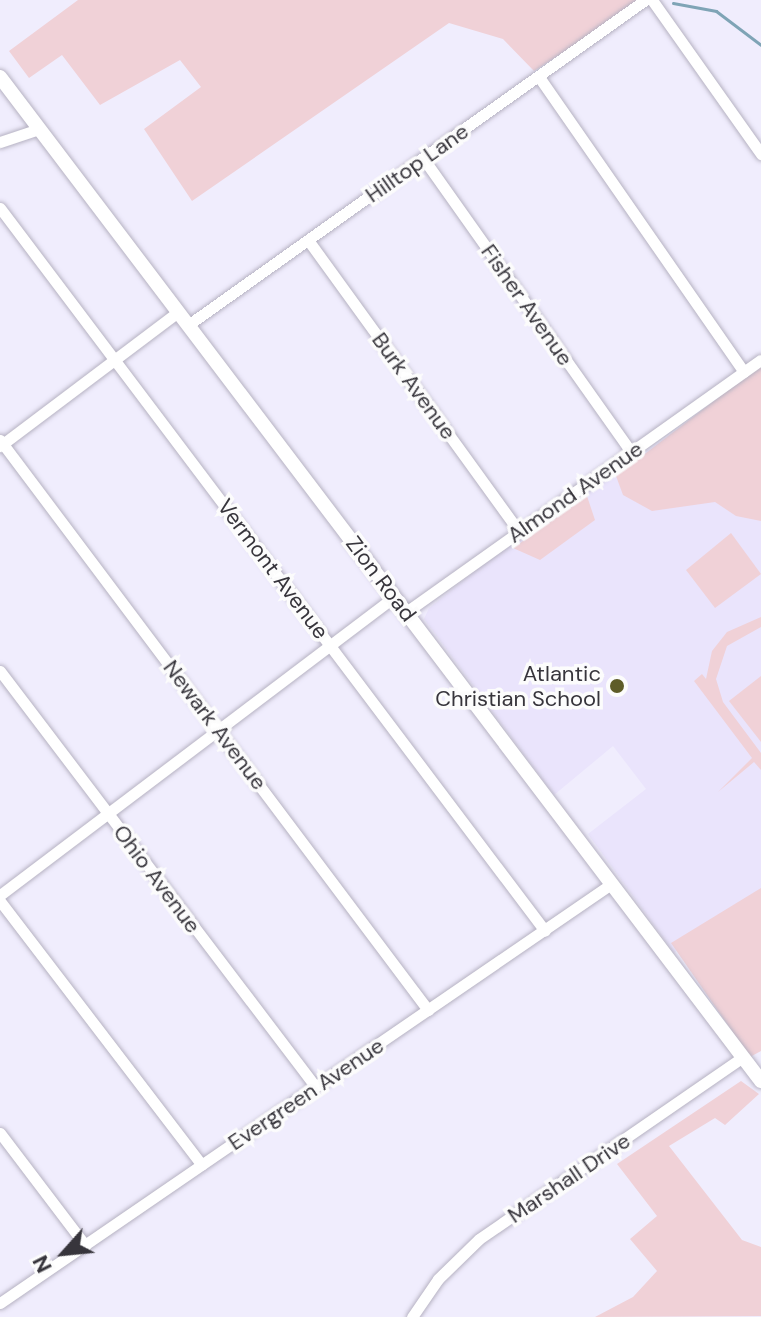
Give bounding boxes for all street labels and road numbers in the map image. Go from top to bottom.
street label: Hilltop Lane [360,118,474,208]
street label: Fisher Avenue [475,239,579,371]
street label: Burk Avenue [366,327,462,445]
street label: Almond Avenue [502,436,648,548]
street label: Vermont Avenue [212,494,334,644]
street label: Zion Road [340,531,422,627]
street label: Newark Avenue [158,655,272,795]
street label: Ohio Avenue [108,820,206,938]
street label: Evergreen Avenue [223,1032,389,1156]
street label: Marshall Drive [503,1127,635,1229]

